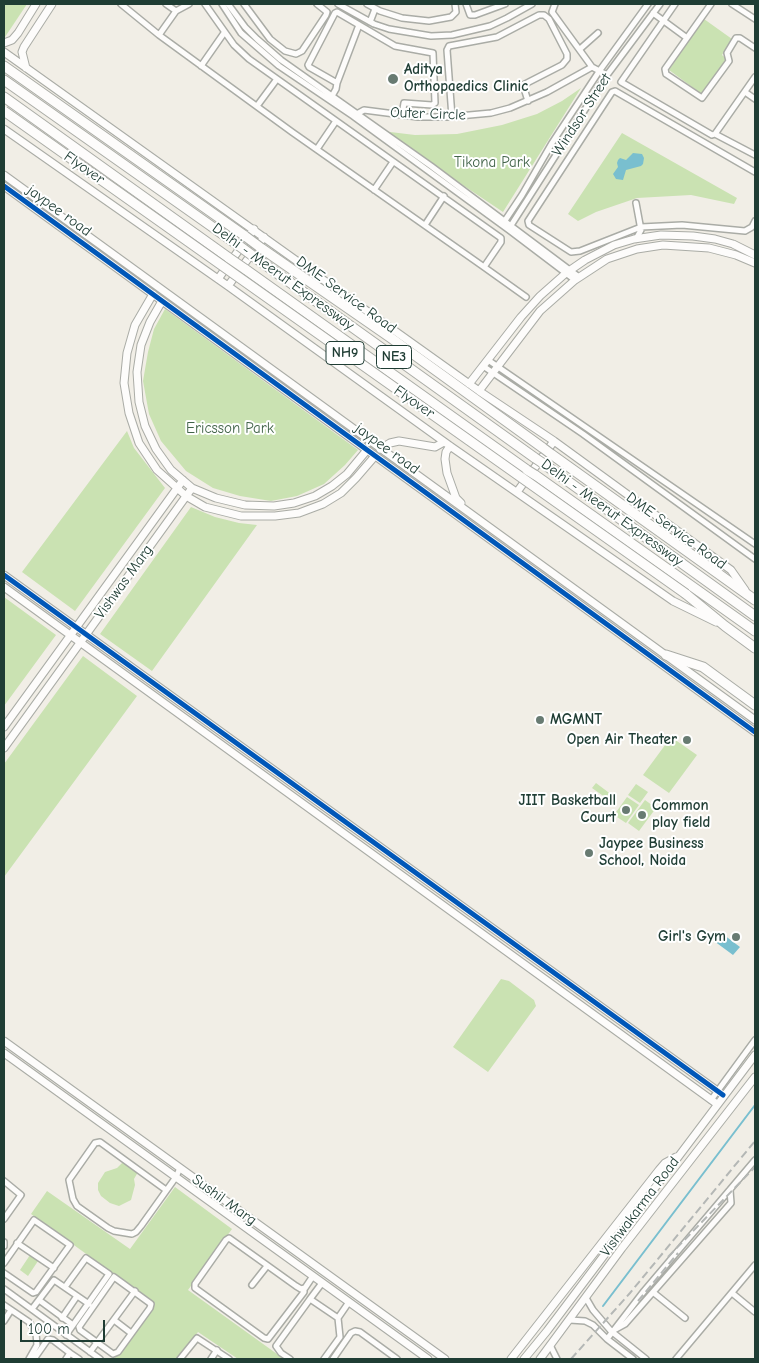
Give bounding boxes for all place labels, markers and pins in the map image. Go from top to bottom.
place label: Aditya Orthopaedics Clinic [404,61,528,96]
marker: Aditya Orthopaedics Clinic [386,72,400,86]
place label: MGMNT [550,711,602,729]
marker: MGMNT [534,714,546,726]
place label: Open Air Theater [567,731,677,749]
marker: Open Air Theater [681,734,693,746]
place label: JIIT Basketball Court [518,792,616,827]
place label: Common play field [652,797,710,832]
marker: JIIT Basketball Court [620,804,632,816]
marker: Common play field [636,809,648,821]
place label: Jaypee Business School, Noida [599,835,704,870]
marker: Jaypee Business School, Noida [583,847,595,859]
place label: Girl's Gym [658,928,726,946]
marker: Girl's Gym [730,931,742,943]

